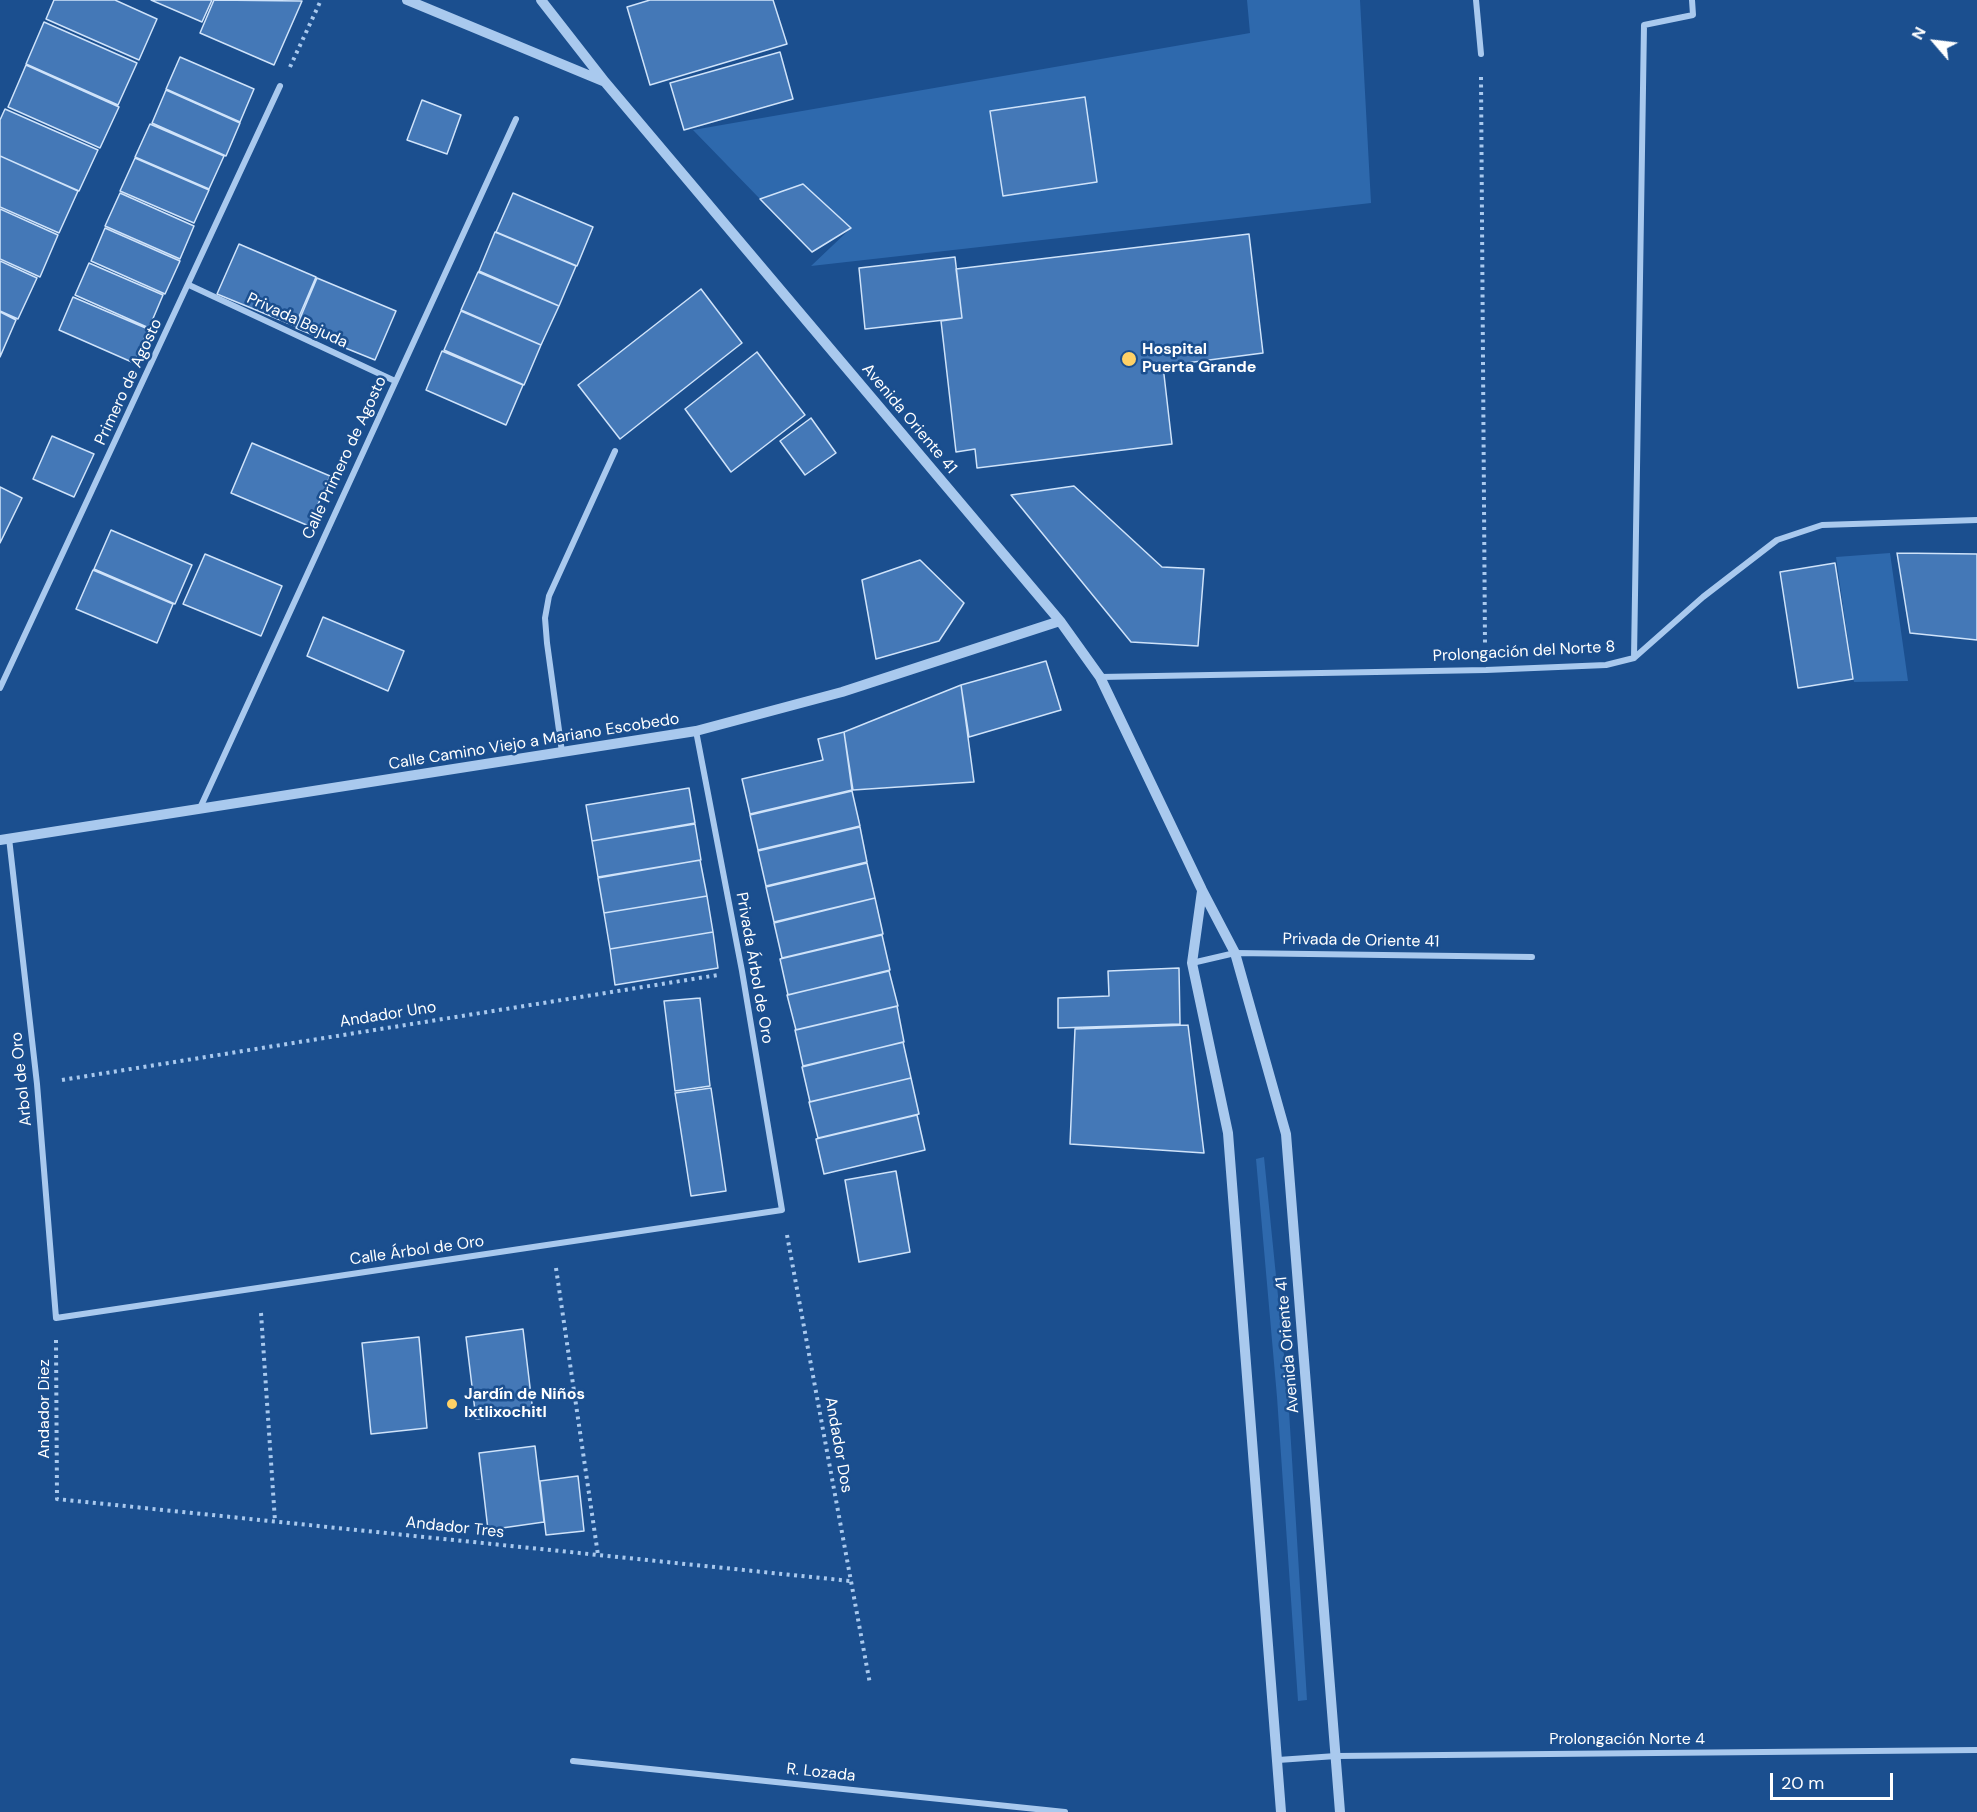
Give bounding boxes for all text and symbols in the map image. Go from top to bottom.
north arrow [1905,12,1965,72]
text: N [1907,23,1931,43]
street label: Privada Bejuda [243,289,351,353]
street label: Primero de Agosto [91,316,167,448]
place label: Hospital Puerta Grande [1142,340,1256,378]
marker: Hospital Puerta Grande [1120,350,1138,368]
street label: Avenida Oriente 41 [857,360,961,478]
street label: Calle Primero de Agosto [299,373,391,543]
street label: Prolongación del Norte 8 [1432,638,1616,666]
street label: Calle Camino Viejo a Mariano Escobedo [387,710,681,774]
street label: Privada Árbol de Oro [731,891,777,1045]
street label: Privada de Oriente 41 [1283,930,1439,952]
street label: Andador Uno [338,998,438,1032]
street label: Arbol de Oro [8,1031,36,1127]
street label: Calle Árbol de Oro [349,1232,485,1270]
street label: Avenida Oriente 41 [1272,1276,1304,1414]
street label: Andador Diez [35,1359,55,1459]
place label: Jardín de Niños Ixtlixochitl [464,1385,585,1423]
street label: Andador Dos [820,1396,856,1494]
marker: Jardín de Niños Ixtlixochitl [445,1397,459,1411]
street label: Andador Tres [405,1513,505,1543]
street label: Prolongación Norte 4 [1549,1730,1705,1750]
street label: R. Lozada [786,1760,856,1786]
scale bar [1773,1761,1896,1799]
text: 20 m [1781,1771,1824,1795]

